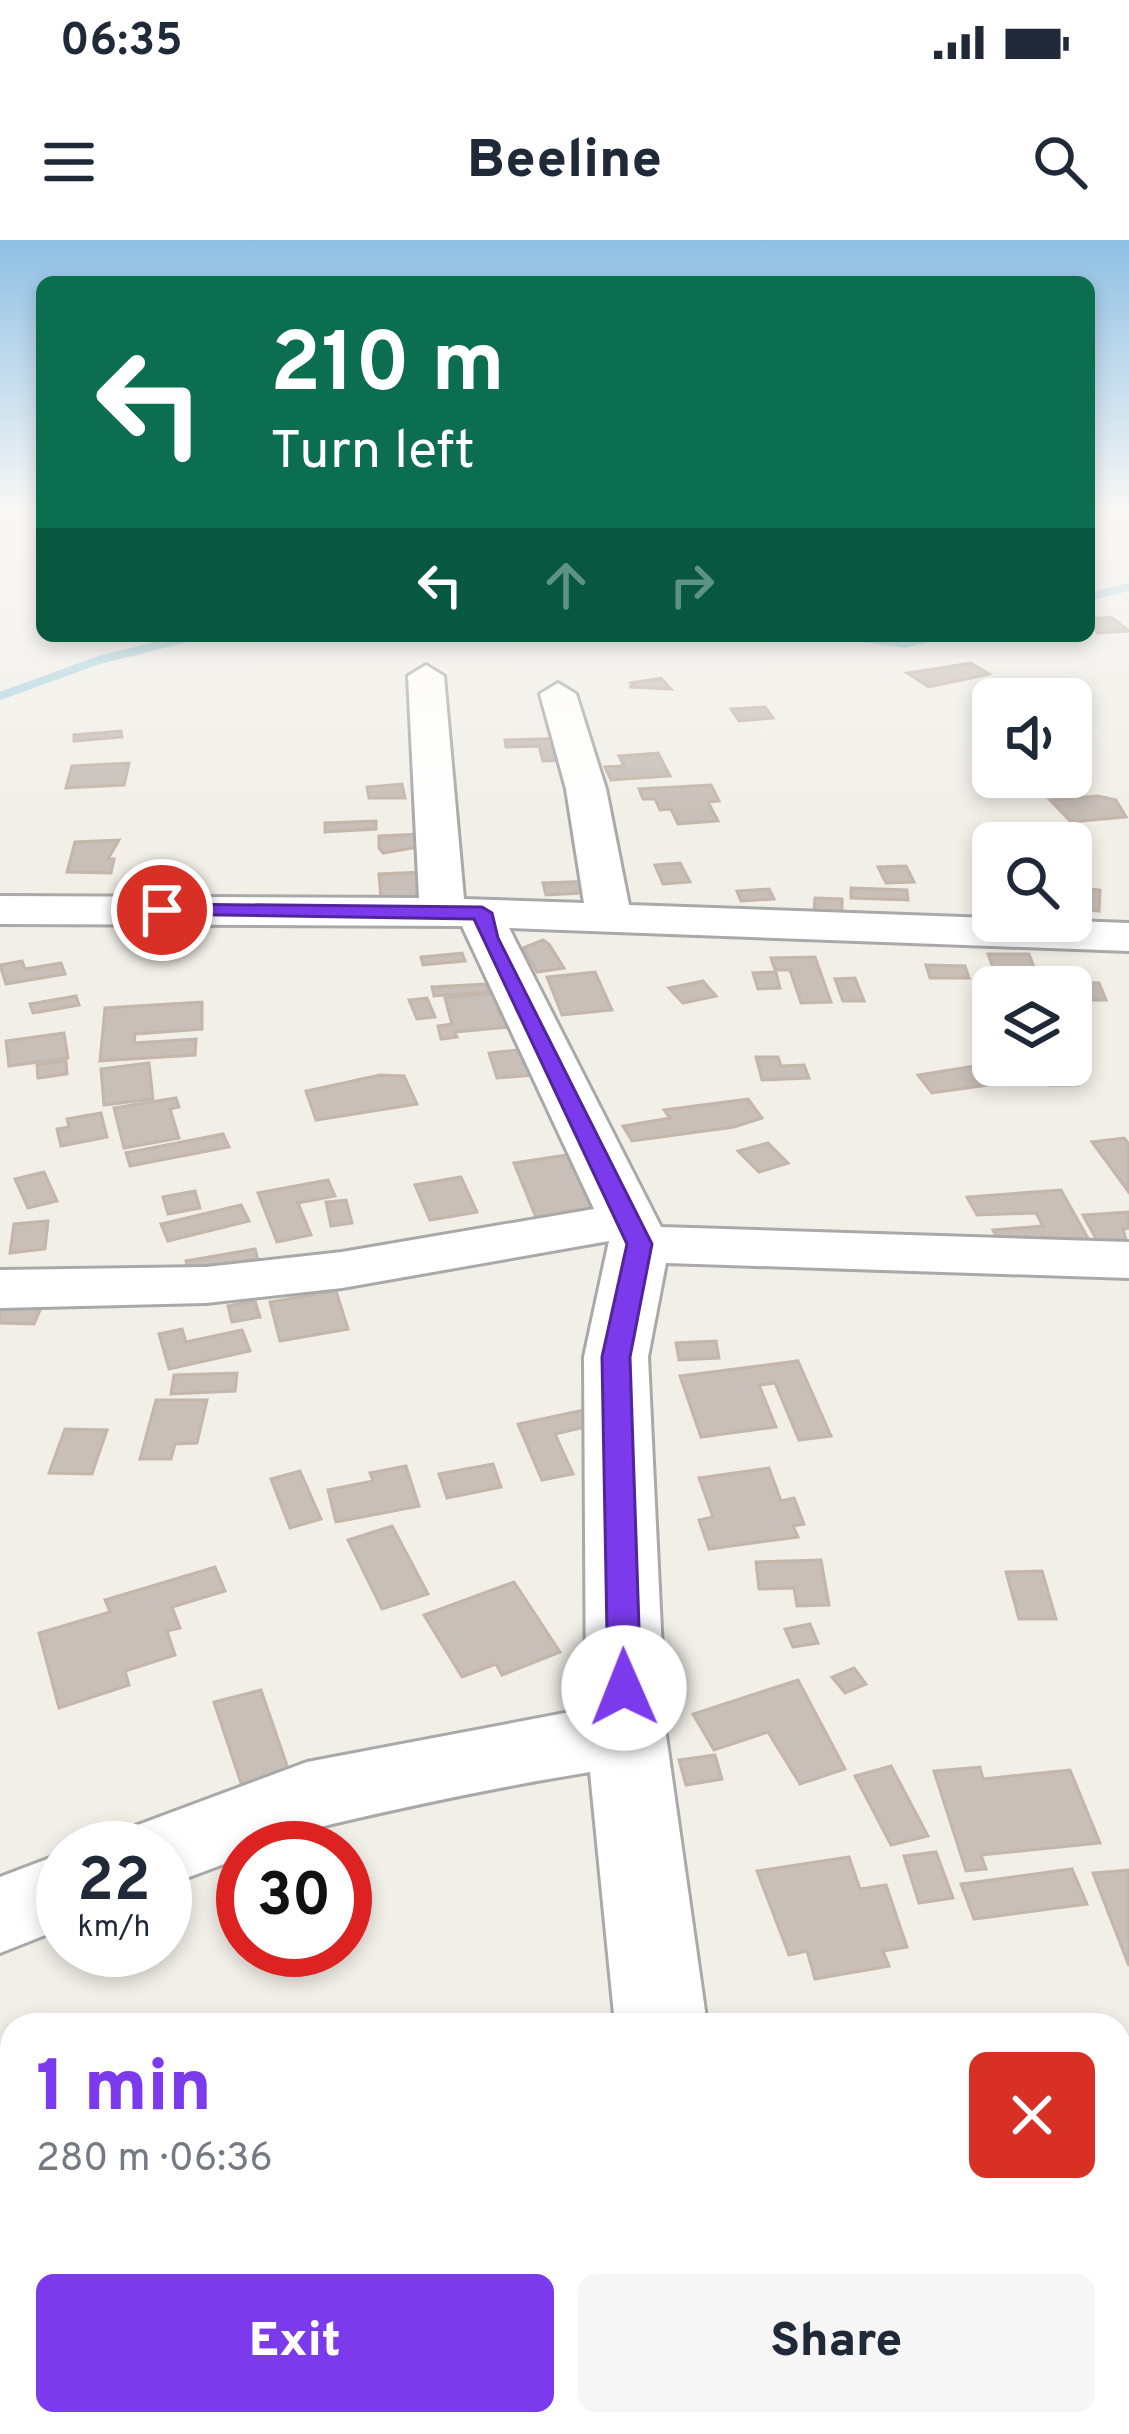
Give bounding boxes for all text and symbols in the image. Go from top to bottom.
text: 06:35 [60,14,183,71]
text: Beeline [467,128,662,197]
icon: menu [36,129,102,195]
icon: search [1027,129,1093,195]
text: 210 m [270,315,505,421]
icon: left [72,324,228,480]
text: Turn left [270,419,475,488]
icon: left [407,552,473,618]
icon: ahead [533,552,599,618]
icon: right [659,552,725,618]
map controls [972,678,1092,1086]
button: sound [972,678,1092,798]
button: search [972,822,1092,942]
pin [111,859,213,961]
icon: arrive [129,877,195,943]
button: layers [972,966,1092,1086]
position arrow [561,1625,687,1751]
speed limit sign: 30 [216,1821,372,1977]
text: 22 [77,1846,151,1922]
text: km/h [78,1910,150,1947]
text: 1 min [36,2045,212,2137]
button: close [969,2052,1095,2178]
text: 280 m · 06:36 [36,2136,273,2185]
button: Exit [36,2274,554,2412]
button: Share [578,2274,1095,2412]

